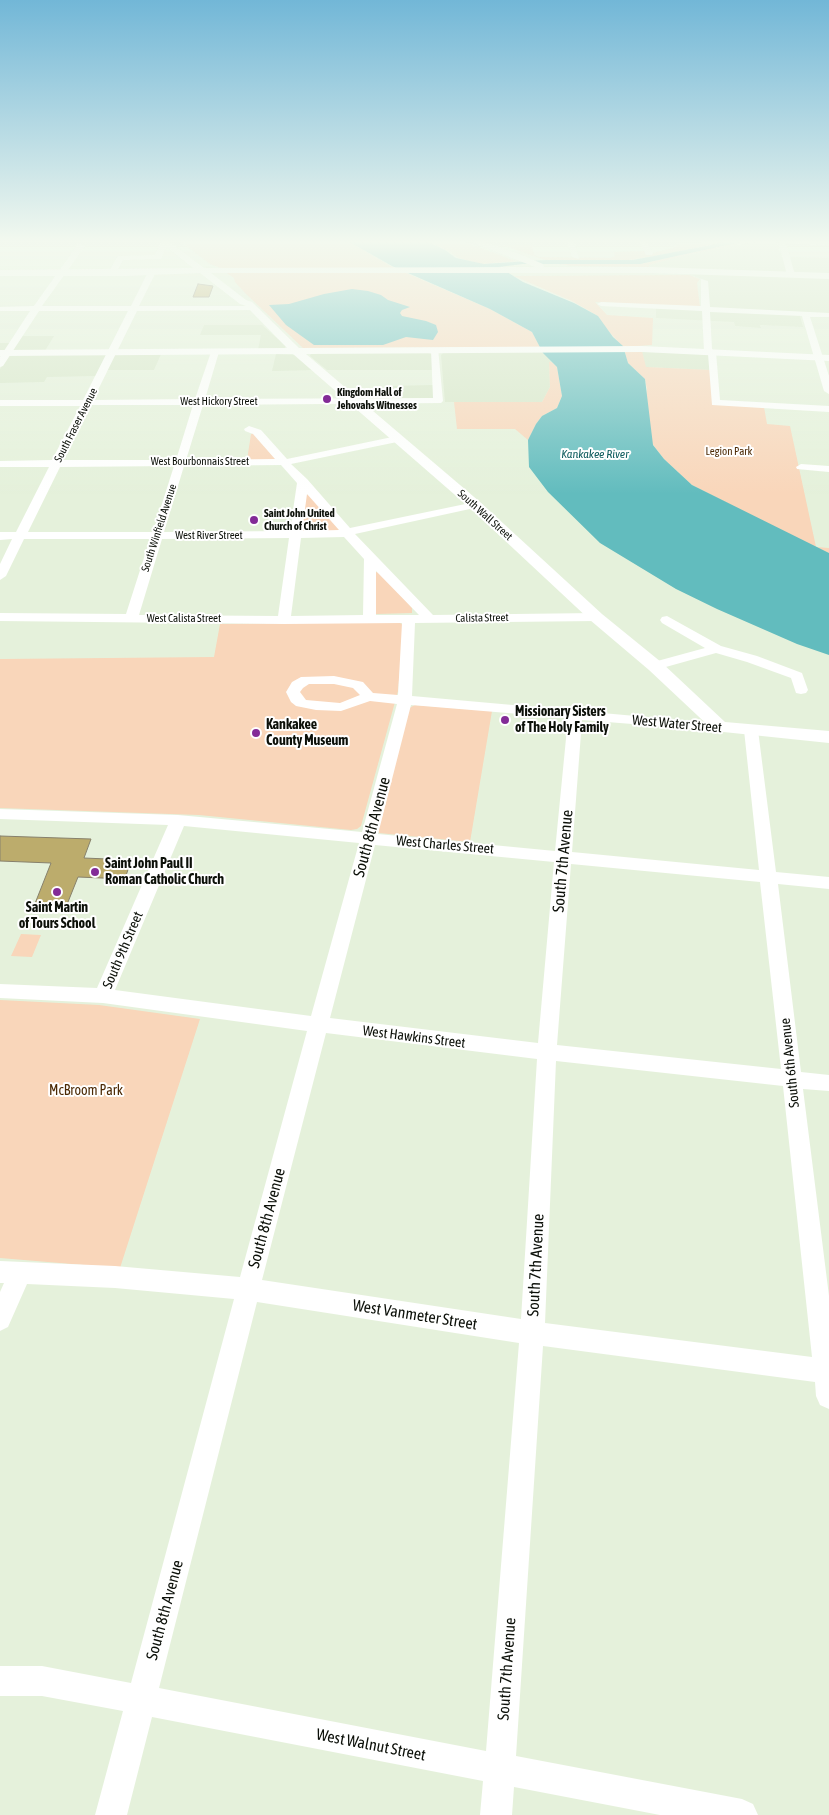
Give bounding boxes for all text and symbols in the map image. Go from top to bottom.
street label: South Fraser Avenue [52,386,100,464]
place label: Kingdom Hall of Jehovahs Witnesses [337,386,417,412]
marker: Kingdom Hall of Jehovahs Witnesses [321,393,333,405]
street label: West Hickory Street [180,395,258,409]
park label: Legion Park [706,445,752,459]
water label: Kankakee River [561,447,629,461]
street label: West Bourbonnais Street [151,455,249,469]
street label: South Winfield Avenue [139,482,179,574]
street label: South Wall Street [455,487,515,543]
place label: Saint John United Church of Christ [264,507,335,533]
marker: Saint John United Church of Christ [248,514,260,526]
street label: West River Street [175,529,243,543]
street label: Calista Street [455,611,509,625]
street label: West Calista Street [147,612,221,626]
place label: Missionary Sisters of The Holy Family [515,704,609,736]
street label: West Water Street [631,712,723,736]
marker: Missionary Sisters of The Holy Family [499,714,511,726]
place label: Kankakee County Museum [266,717,348,750]
marker: Kankakee County Museum [250,727,262,739]
street label: South 8th Avenue [349,775,395,879]
street label: South 7th Avenue [549,809,577,913]
street label: West Charles Street [395,832,495,858]
place label: Saint John Paul II Roman Catholic Church [105,856,224,889]
marker: Saint John Paul II Roman Catholic Church [89,866,101,878]
marker: Saint Martin of Tours School [51,886,63,898]
place label: Saint Martin of Tours School [19,900,95,932]
street label: South 9th Street [99,909,147,991]
street label: South 6th Avenue [777,1017,803,1109]
street label: West Hawkins Street [362,1022,466,1052]
park label: McBroom Park [49,1083,123,1099]
street label: South 8th Avenue [244,1166,290,1270]
street label: South 7th Avenue [524,1213,548,1317]
street label: West Vanmeter Street [351,1296,479,1334]
street label: South 8th Avenue [142,1558,188,1662]
street label: South 7th Avenue [494,1617,520,1721]
street label: West Walnut Street [315,1725,427,1765]

